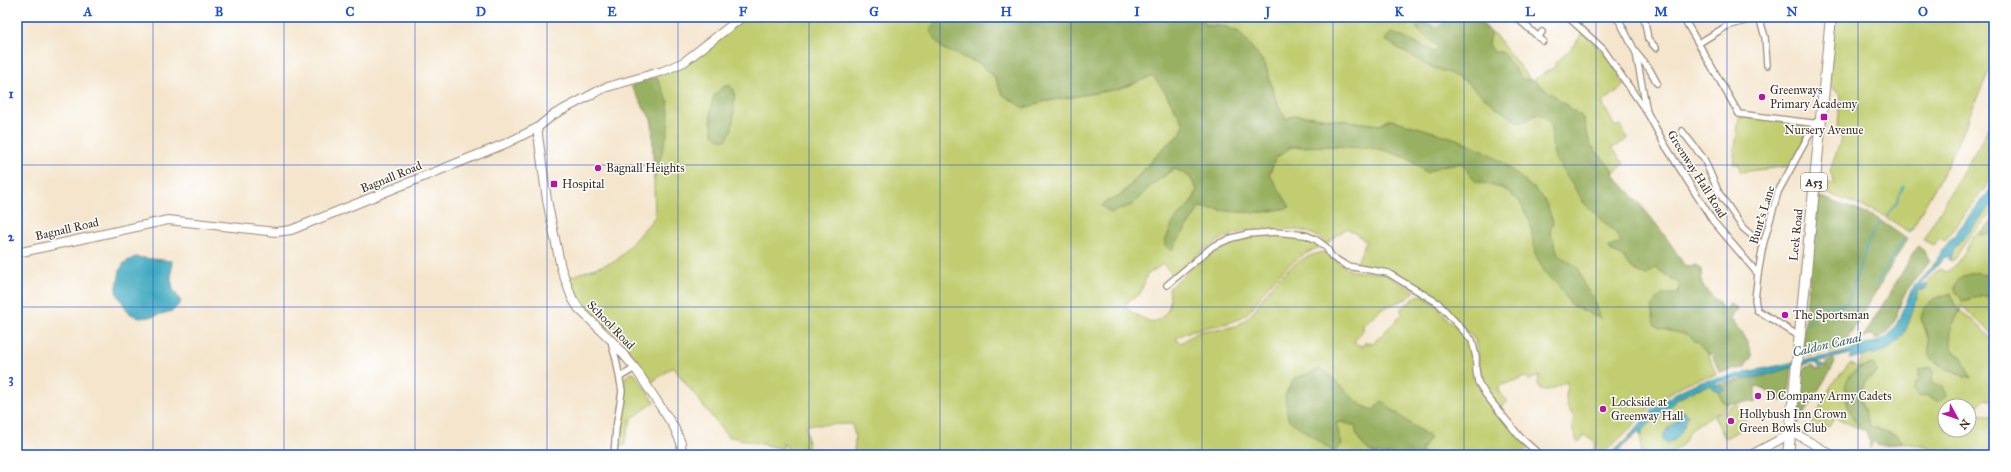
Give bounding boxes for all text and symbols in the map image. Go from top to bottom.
text: A [83,4,93,20]
text: B [215,4,224,20]
text: C [346,4,355,20]
text: D [476,4,486,20]
text: E [607,4,617,20]
text: F [739,4,748,20]
text: G [869,4,879,20]
text: H [1000,4,1012,20]
text: I [1134,4,1140,20]
text: J [1263,4,1271,20]
text: K [1394,4,1404,20]
text: L [1525,4,1535,20]
text: M [1654,4,1668,20]
text: N [1786,4,1798,20]
text: O [1918,4,1928,20]
place label: Greenways Primary Academy [1770,83,1857,111]
text: 1 [8,86,14,102]
marker: Greenways Primary Academy [1757,92,1767,102]
marker: Nursery Avenue [1819,112,1829,122]
place label: Nursery Avenue [1785,123,1864,137]
street label: Greenway Hall Road [1664,128,1730,220]
street label: Bagnall Road [358,158,424,197]
place label: Bagnall Heights [606,161,685,176]
marker: Bagnall Heights [593,163,603,173]
road number: A53 [1801,173,1827,191]
place label: Hospital [562,177,605,191]
marker: Hospital [549,179,559,189]
street label: Bunt's Lane [1746,184,1778,246]
street label: Leek Road [1786,208,1806,262]
street label: Bagnall Road [34,215,100,244]
text: 2 [8,229,15,245]
street label: School Road [584,298,638,352]
place label: The Sportsman [1793,308,1870,322]
marker: The Sportsman [1780,310,1790,320]
water label: Caldon Canal [1791,329,1865,361]
text: 3 [8,371,14,387]
place label: D Company Army Cadets [1766,389,1892,403]
marker: D Company Army Cadets [1753,391,1763,401]
place label: Lockside at Greenway Hall [1611,395,1684,423]
north arrow [1937,398,1977,438]
marker: Lockside at Greenway Hall [1598,404,1608,414]
place label: Hollybush Inn Crown Green Bowls Club [1739,407,1847,435]
marker: Hollybush Inn Crown Green Bowls Club [1726,416,1736,426]
text: N [1956,416,1972,432]

